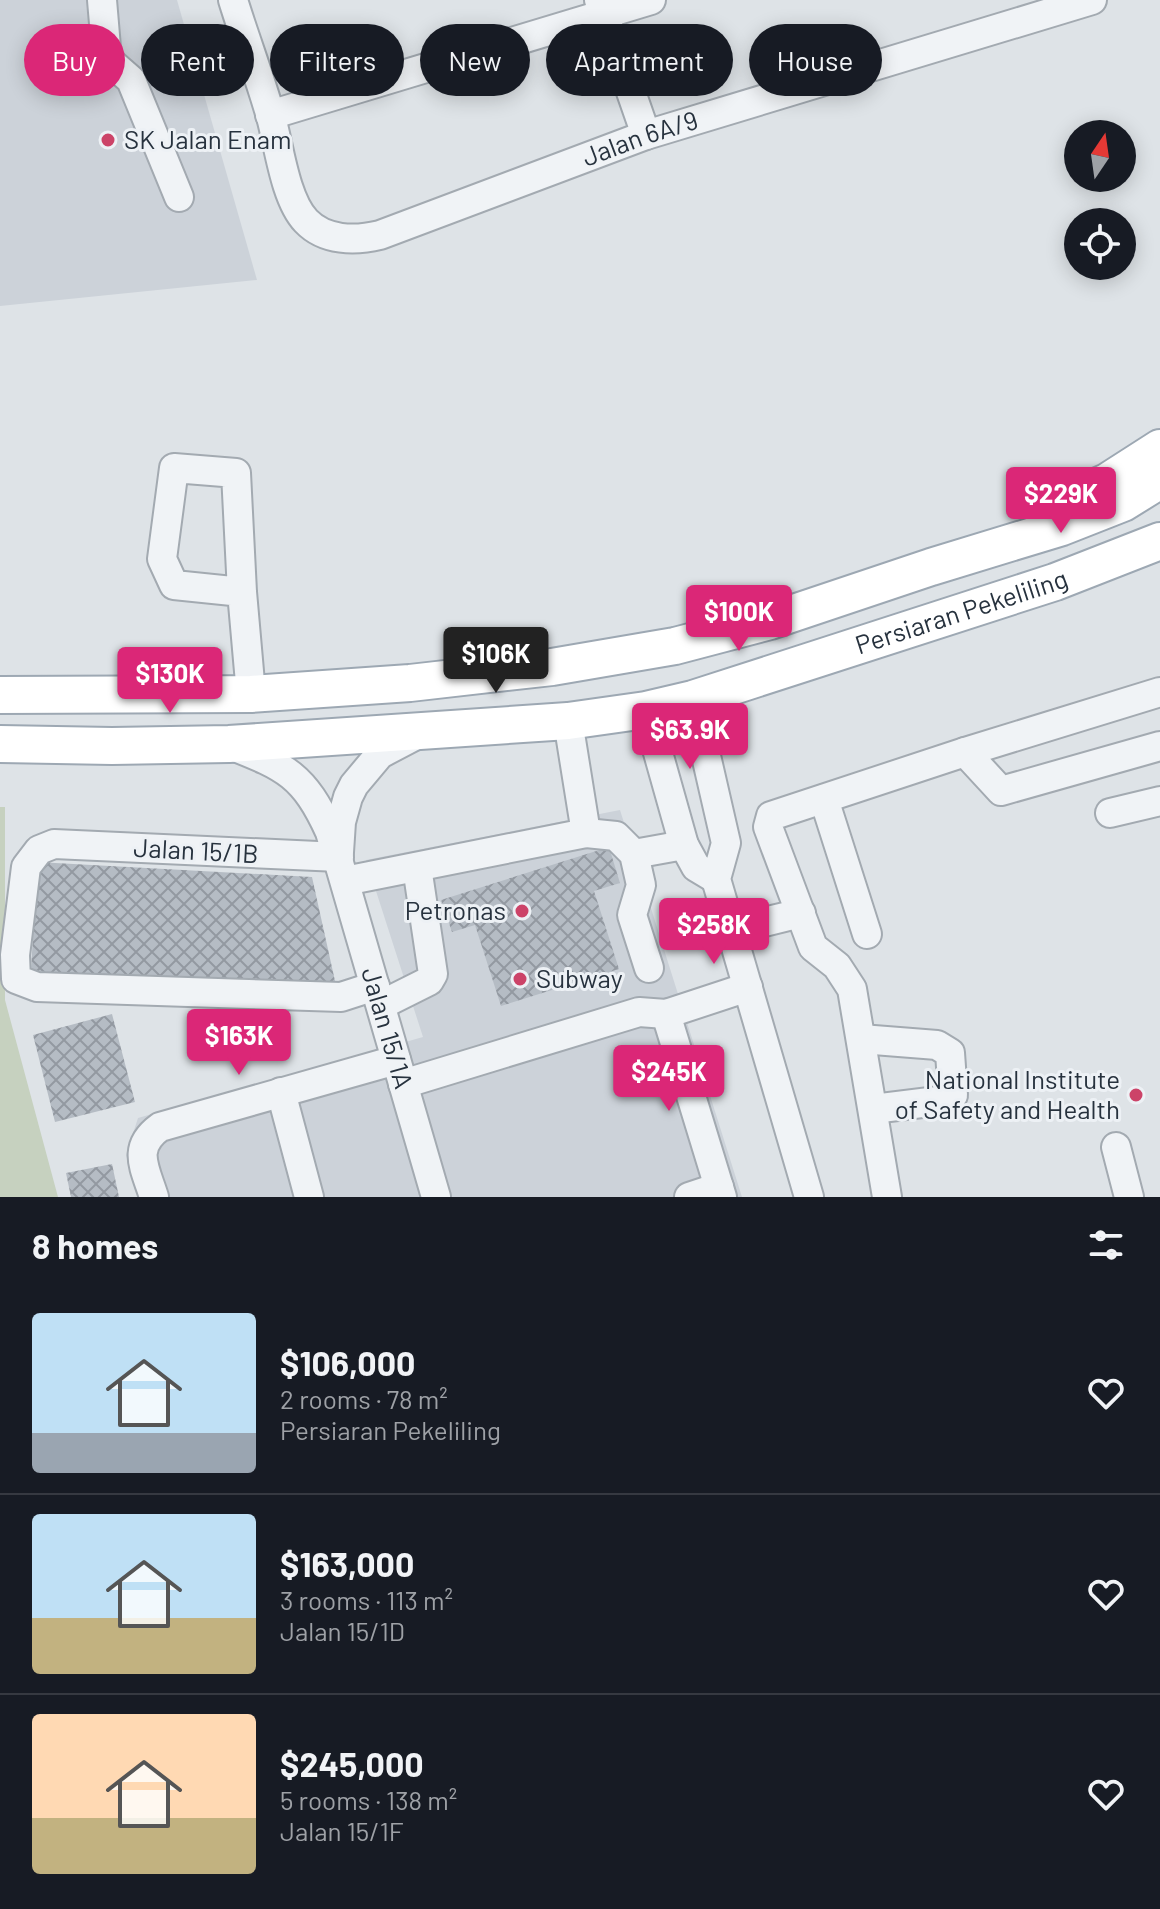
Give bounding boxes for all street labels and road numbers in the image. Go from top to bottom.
street label: Jalan 6A/9 [577,103,701,172]
street label: Persiaran Pekeliling [851,562,1071,660]
street label: Jalan 15/1B [133,831,259,868]
street label: Jalan 15/1A [356,963,421,1092]

